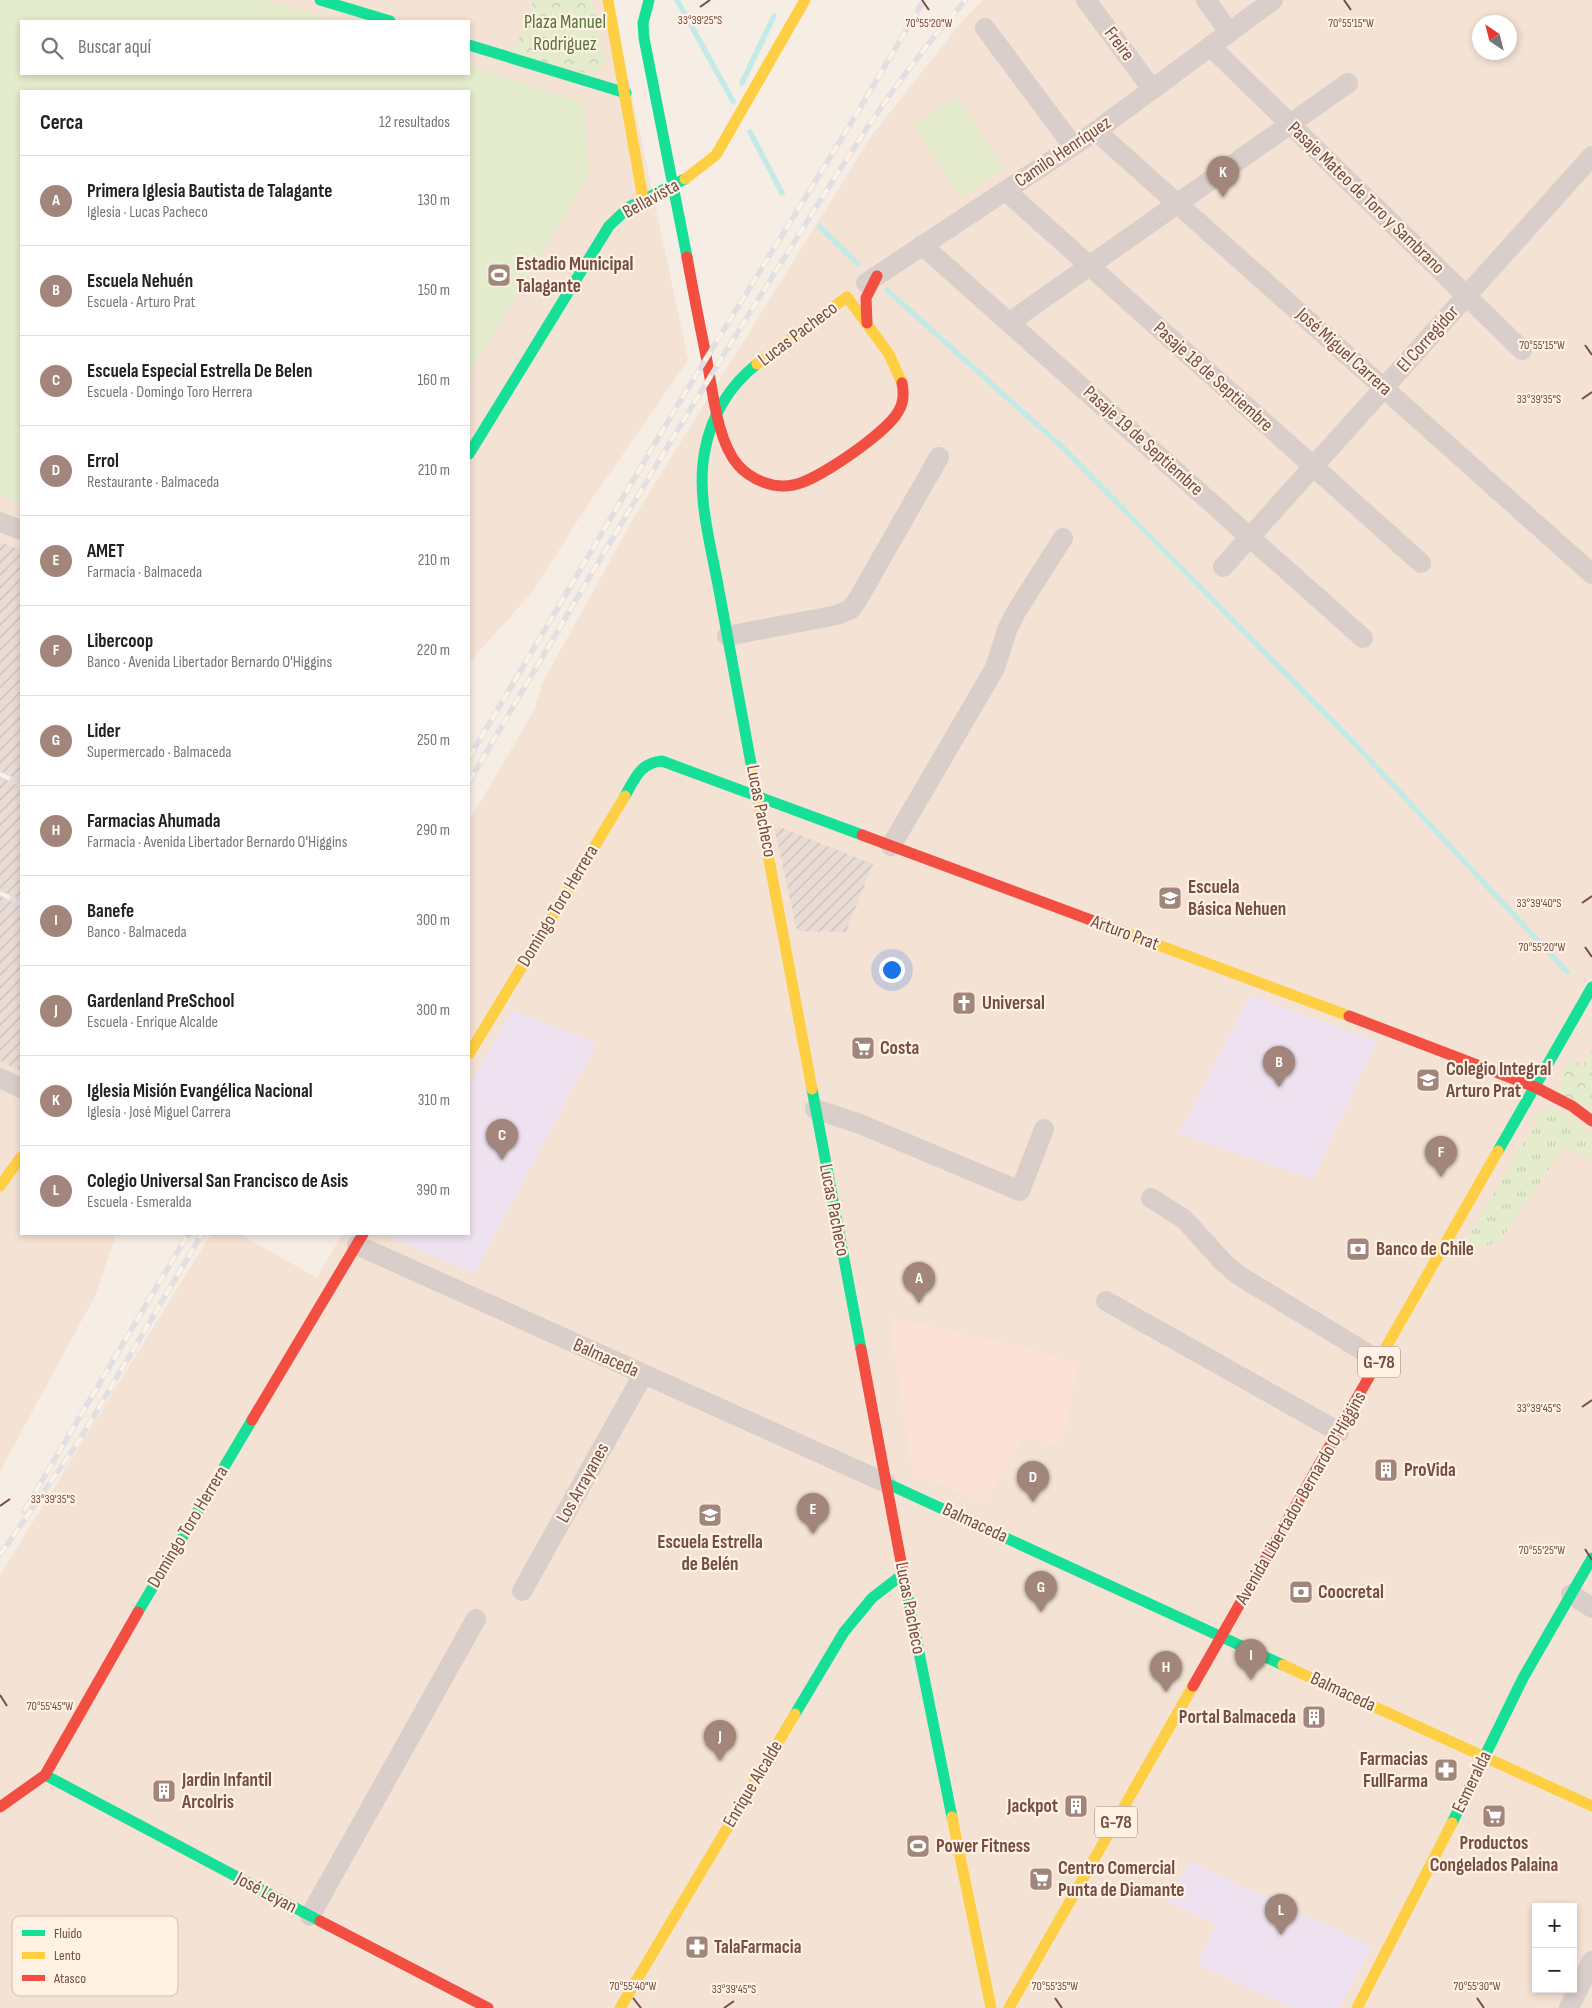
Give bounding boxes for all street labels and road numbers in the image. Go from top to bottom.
street label: Freire [1099,23,1139,65]
street label: Camilo Henríquez [1011,111,1116,193]
street label: Pasaje Mateo de Toro y Sambrano [1283,117,1449,279]
street label: Bellavista [619,174,683,224]
street label: Lucas Pacheco [754,297,842,371]
street label: El Corregidor [1392,300,1464,377]
street label: José Miguel Carrera [1291,302,1397,401]
street label: Pasaje 18 de Septiembre [1148,317,1278,437]
street label: Pasaje 19 de Septiembre [1078,381,1208,501]
street label: Lucas Pacheco [741,763,781,859]
street label: Domingo Toro Herrera [513,841,603,971]
street label: Arturo Prat [1087,910,1162,956]
street label: Lucas Pacheco [814,1162,854,1258]
street label: Balmaceda [570,1333,642,1383]
road number: G-78 [1358,1346,1400,1378]
street label: Avenida Libertador Bernardo O'Higgins [1230,1387,1372,1609]
street label: Los Arrayanes [552,1439,614,1527]
street label: Domingo Toro Herrera [143,1462,233,1592]
street label: Balmaceda [939,1498,1011,1548]
street label: Lucas Pacheco [890,1560,930,1656]
street label: Balmaceda [1307,1667,1379,1717]
street label: Enrique Alcalde [718,1736,788,1832]
street label: Esmeralda [1447,1747,1497,1817]
road number: G-78 [1095,1806,1137,1838]
street label: José Leyan [231,1867,301,1919]

